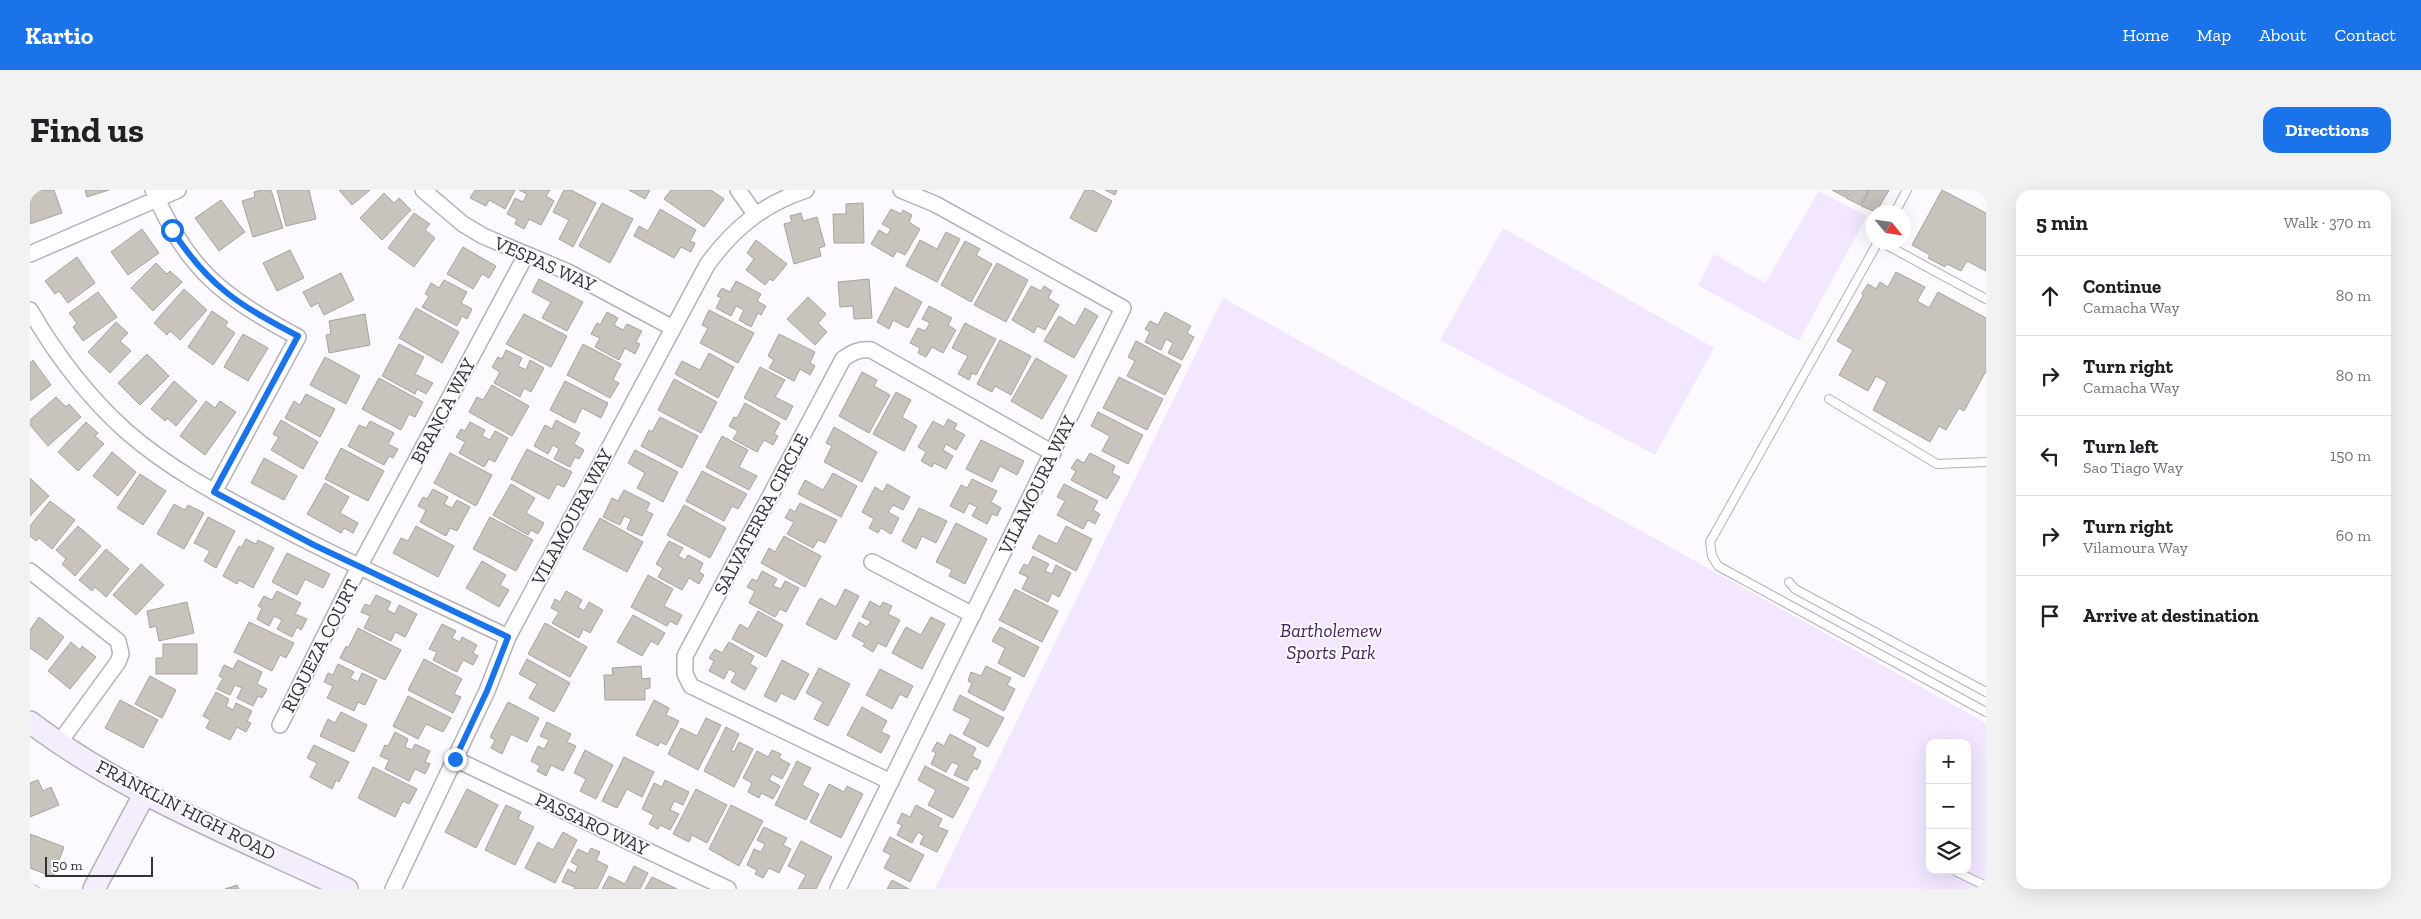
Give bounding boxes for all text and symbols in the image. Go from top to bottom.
text: Kartio [25,21,93,50]
text: Home [2122,24,2169,46]
text: Map [2197,24,2231,46]
text: About [2259,24,2306,46]
text: Contact [2334,24,2396,46]
button: Directions [2263,107,2391,153]
text: Find us [30,109,144,151]
north arrow [1866,205,1911,250]
text: 5 min [2036,210,2088,235]
text: Walk · 370 m [2284,213,2371,232]
route start [161,219,184,242]
street label: VESPAS WAY [490,231,600,297]
text: Continue [2083,275,2161,298]
icon: ahead [2036,282,2064,310]
text: 80 m [2336,286,2371,305]
text: Camacha Way [2083,298,2180,317]
street label: BRANCA WAY [406,354,481,468]
text: Turn right [2083,355,2173,378]
icon: right [2036,362,2064,390]
text: 80 m [2336,366,2371,385]
text: Camacha Way [2083,378,2180,397]
street label: VILAMOURA WAY [993,412,1081,559]
street label: SALVATERRA CIRCLE [709,429,813,599]
text: Turn left [2083,435,2158,458]
icon: left [2036,442,2064,470]
street label: VILAMOURA WAY [526,445,618,590]
text: 150 m [2330,446,2371,465]
text: Sao Tiago Way [2083,458,2183,477]
text: Turn right [2083,515,2173,538]
icon: right [2036,522,2064,550]
text: 60 m [2336,526,2371,545]
text: Vilamoura Way [2083,538,2188,557]
street label: RIQUEZA COURT [277,575,364,716]
icon: arrive [2036,602,2064,630]
text: Arrive at destination [2083,604,2259,627]
park label: Bartholemew Sports Park [1280,619,1382,664]
map controls [1926,739,1971,874]
button: + [1926,739,1971,784]
route end [444,748,467,771]
street label: FRANKLIN HIGH ROAD [92,755,280,865]
button: − [1926,784,1971,829]
street label: PASSARO WAY [532,788,653,861]
button: layers [1926,829,1971,874]
scale bar [45,854,152,877]
text: 50 m [52,857,83,874]

